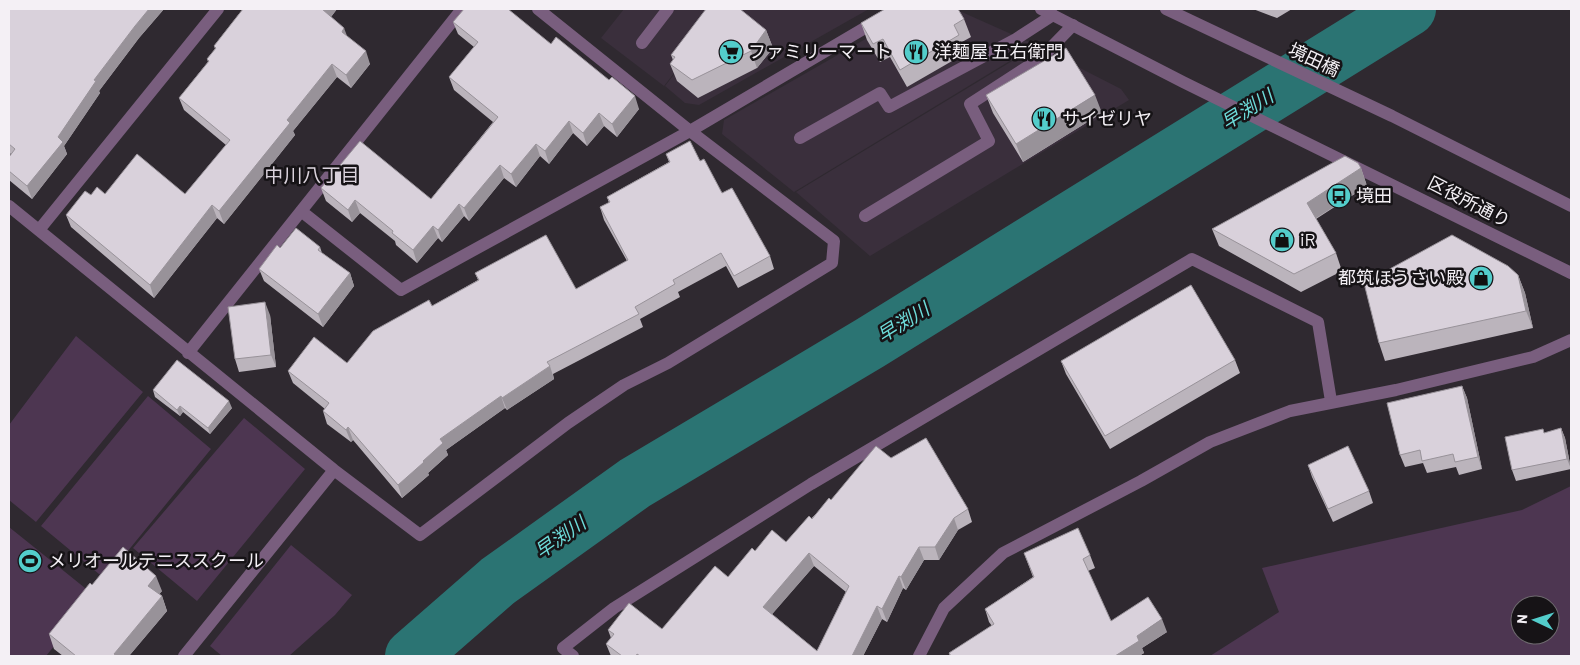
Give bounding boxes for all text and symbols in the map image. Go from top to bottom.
street label: 境田橋 [1285,38,1344,80]
supermarket icon: ファミリーマート [718,39,744,65]
restaurant icon: 洋麺屋 五右衛門 [903,39,929,65]
place label: ファミリーマート [748,40,892,62]
place label: 洋麺屋 五右衛門 [934,40,1064,62]
water label: 早渕川 [1216,83,1279,133]
restaurant icon: サイゼリヤ [1031,106,1057,132]
place label: サイゼリヤ [1062,107,1152,129]
district label: 中川八丁目 [264,163,360,186]
street label: 区役所通り [1424,171,1515,231]
bus stop icon: 境田 [1326,183,1352,209]
place label: 境田 [1356,184,1392,206]
shop icon: iR [1269,227,1295,253]
place label: iR [1300,228,1316,250]
shop icon: 都筑ほうさい殿 [1468,265,1494,291]
place label: 都筑ほうさい殿 [1338,266,1464,288]
water label: 早渕川 [872,296,935,346]
water label: 早渕川 [530,510,591,562]
sports icon: メリオールテニススクール [17,548,43,574]
place label: メリオールテニススクール [48,549,264,571]
north arrow [1510,595,1560,645]
text: N [1513,614,1530,624]

